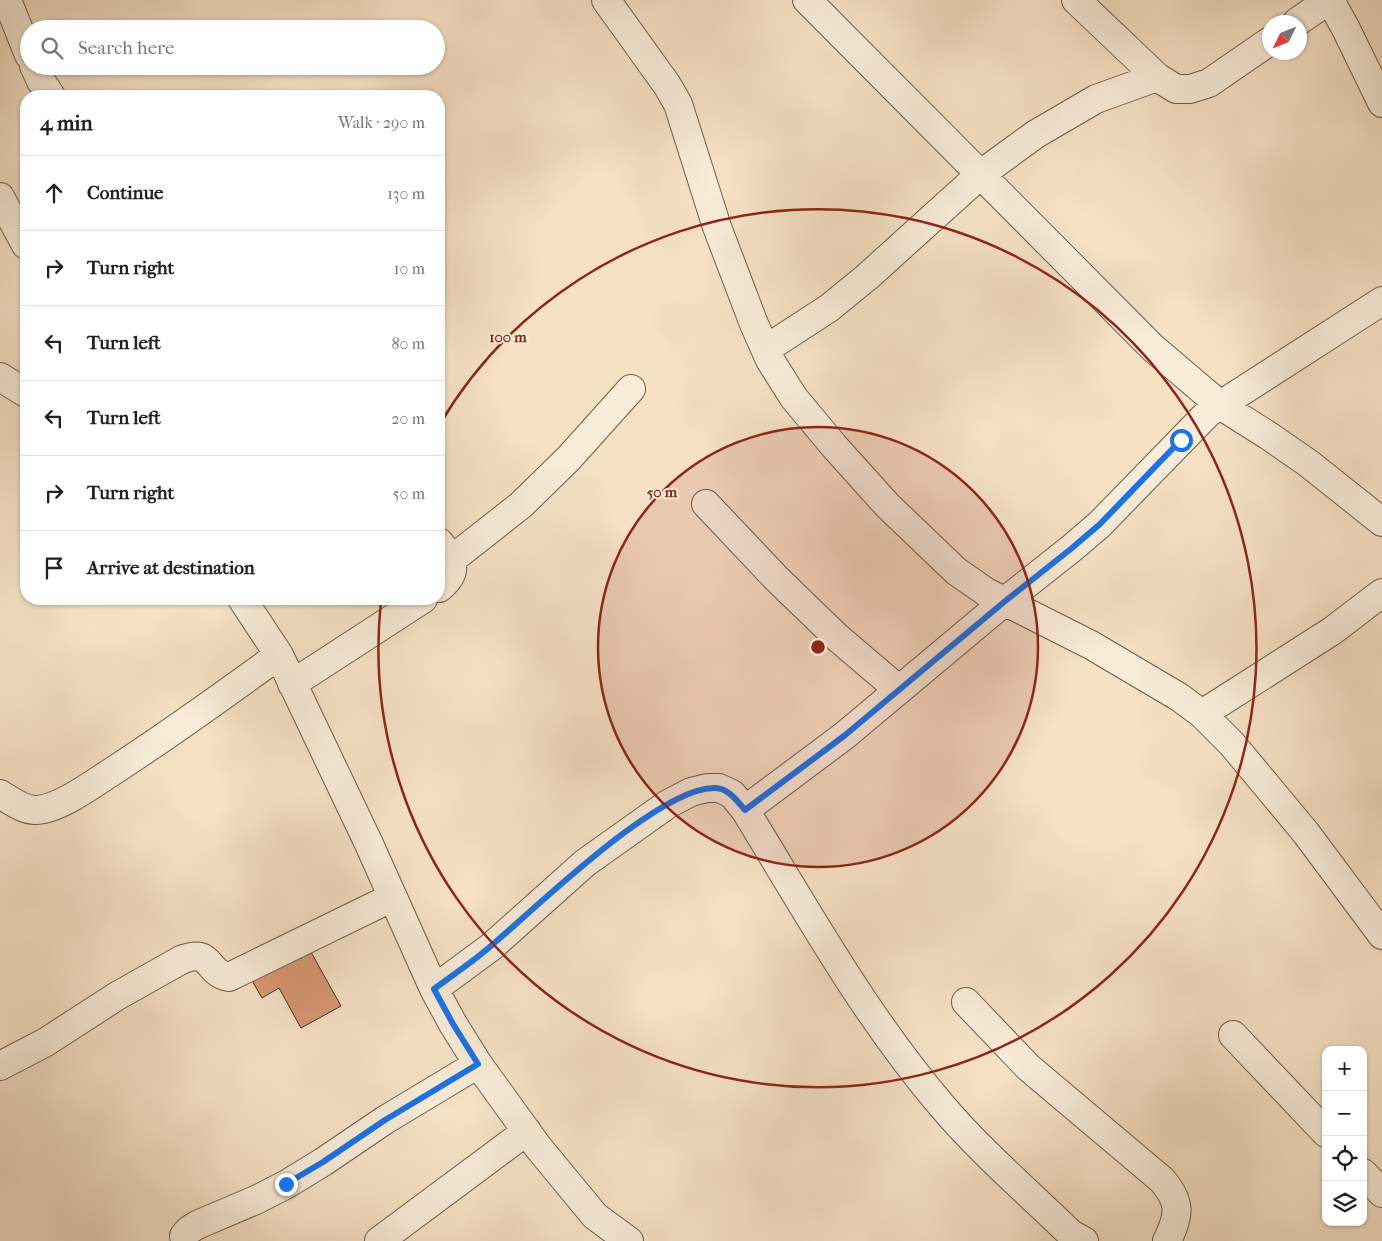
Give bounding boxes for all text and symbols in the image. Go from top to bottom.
north arrow [1262,15,1307,60]
search box [20,20,445,75]
icon: search [38,34,66,62]
text: Search here [78,37,174,59]
text: 4 min [40,111,93,135]
text: Walk · 290 m [338,113,425,132]
icon: ahead [40,179,68,207]
text: Continue [87,182,163,204]
text: 130 m [387,184,425,203]
icon: right [40,254,68,282]
text: Turn right [87,257,174,279]
text: 10 m [394,259,425,278]
text: 100 m [489,328,527,346]
icon: left [40,329,68,357]
text: Turn left [87,332,161,354]
text: 80 m [391,334,425,353]
icon: left [40,404,68,432]
text: Turn left [87,407,161,429]
text: 20 m [391,409,425,428]
route start [1170,429,1193,452]
icon: right [40,479,68,507]
text: Turn right [87,482,174,504]
text: 50 m [647,483,678,501]
text: 50 m [393,484,425,503]
icon: arrive [40,554,68,582]
text: Arrive at destination [87,557,255,579]
centre of rings [809,638,827,656]
map controls [1322,1046,1367,1226]
button: + [1322,1046,1367,1091]
button: − [1322,1091,1367,1136]
button: locate [1322,1136,1367,1181]
route end [275,1173,298,1196]
button: layers [1322,1181,1367,1226]

